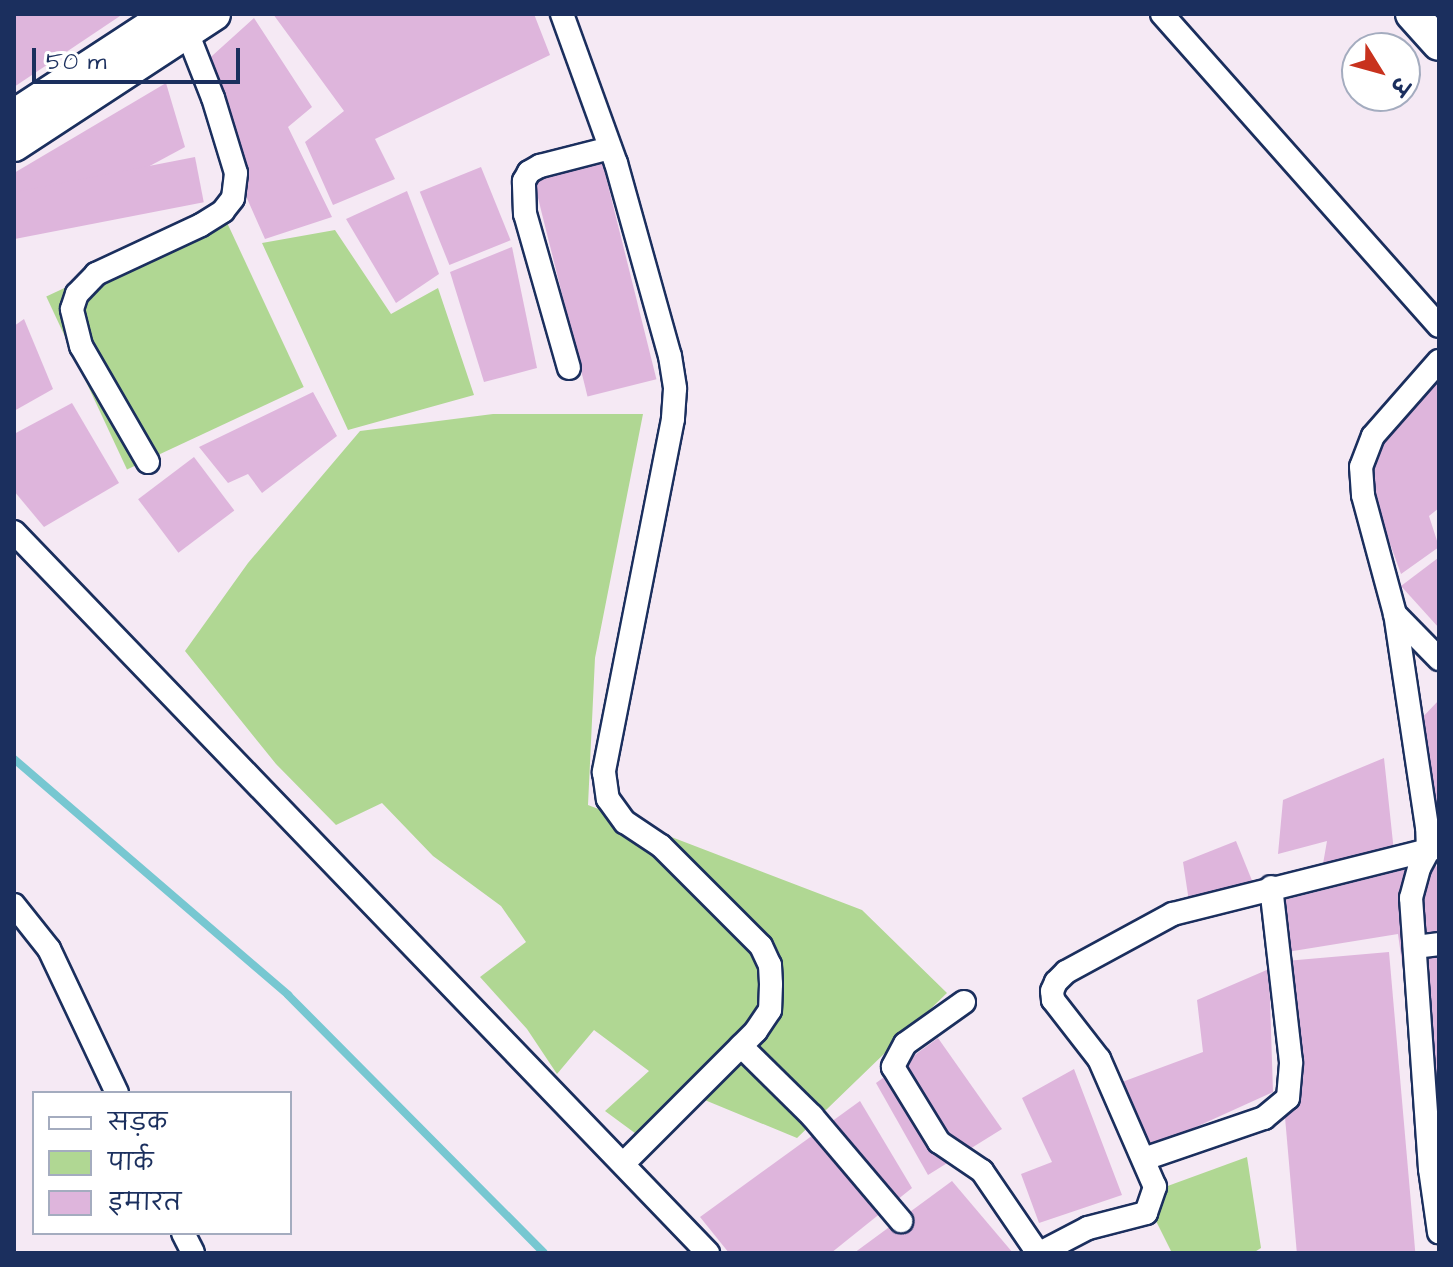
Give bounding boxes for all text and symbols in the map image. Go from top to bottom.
scale bar [36,32,244,82]
north arrow [1341,32,1421,112]
text: 50 m [46,45,106,79]
text: उ [1382,70,1416,101]
legend [32,1091,292,1235]
text: सड़क [108,1106,167,1140]
text: पार्क [108,1146,153,1180]
text: इमारत [108,1186,181,1220]

